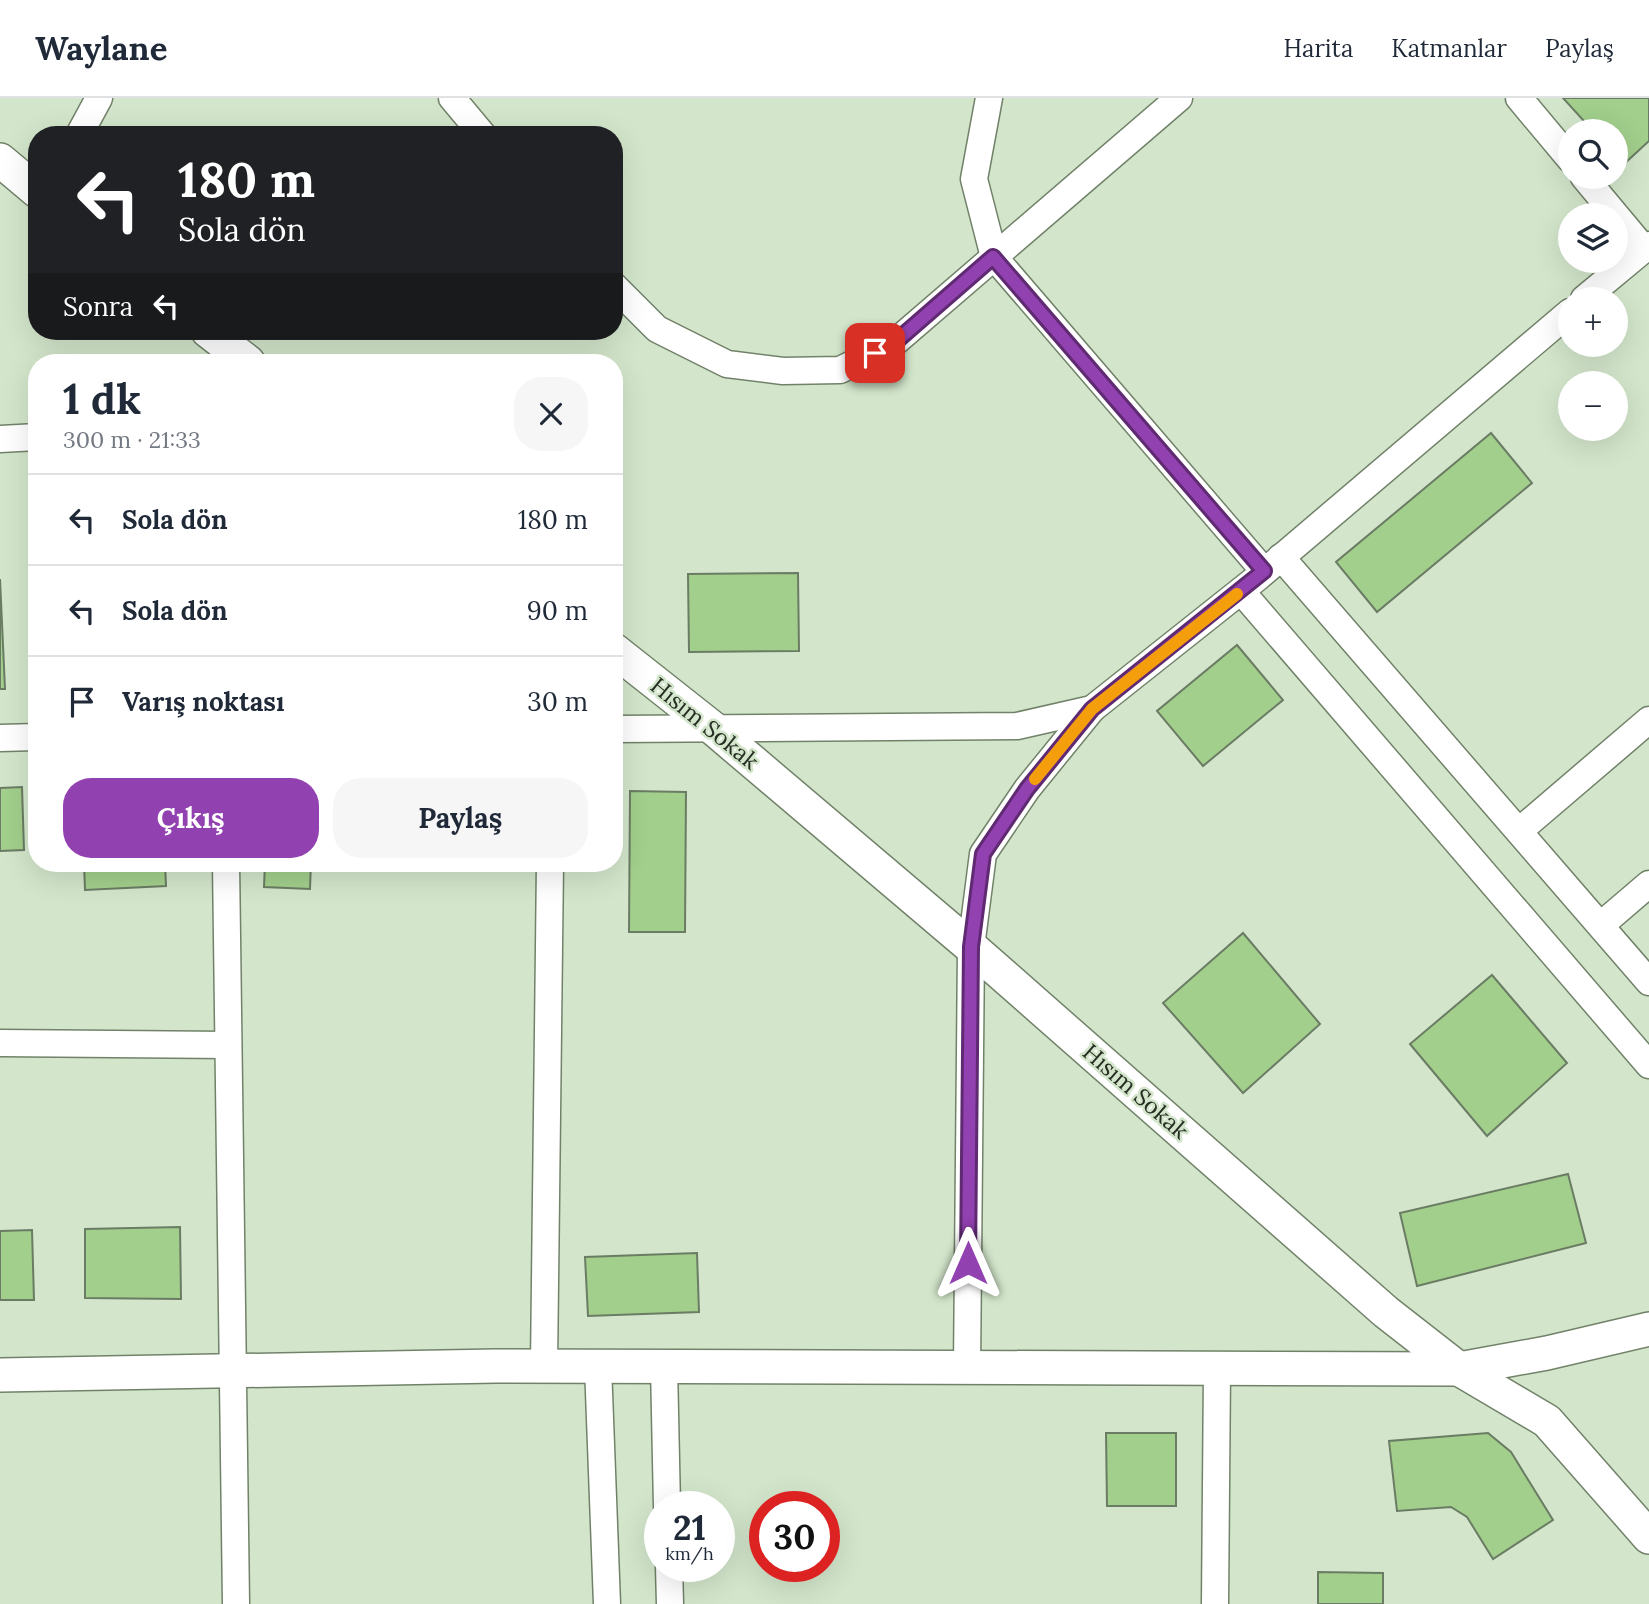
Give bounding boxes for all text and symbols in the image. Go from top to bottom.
text: Waylane [35,27,167,69]
text: Harita [1284,33,1353,64]
text: Katmanlar [1391,33,1507,64]
text: Paylaş [1545,33,1614,64]
map controls [1558,119,1628,441]
button: search [1558,119,1628,189]
text: 180 m [178,148,315,210]
icon: left [63,154,154,245]
button: layers [1558,203,1628,273]
text: Sola dön [178,209,306,250]
icon: left [147,287,185,325]
button: + [1558,287,1628,357]
text: Sonra [63,290,133,323]
pin [845,323,905,383]
icon: arrive [856,334,894,372]
button: − [1558,371,1628,441]
text: 1 dk [63,372,141,426]
button: close [514,377,588,451]
text: 300 m · 21:33 [63,425,201,454]
icon: left [63,501,101,539]
text: Sola dön [122,503,228,536]
text: 180 m [518,503,588,536]
icon: left [63,592,101,630]
text: Sola dön [122,594,228,627]
text: 90 m [527,594,588,627]
street label: Hısım Sokak [645,671,766,776]
icon: arrive [63,683,101,721]
text: Varış noktası [122,685,284,718]
text: 30 m [527,685,588,718]
button: Çıkış [63,778,319,858]
button: Paylaş [333,778,588,858]
street label: Hısım Sokak [1077,1037,1195,1145]
position arrow [931,1226,1005,1300]
speed limit sign: 30 [749,1491,840,1582]
text: 21 [673,1505,706,1550]
text: km/h [665,1542,714,1565]

